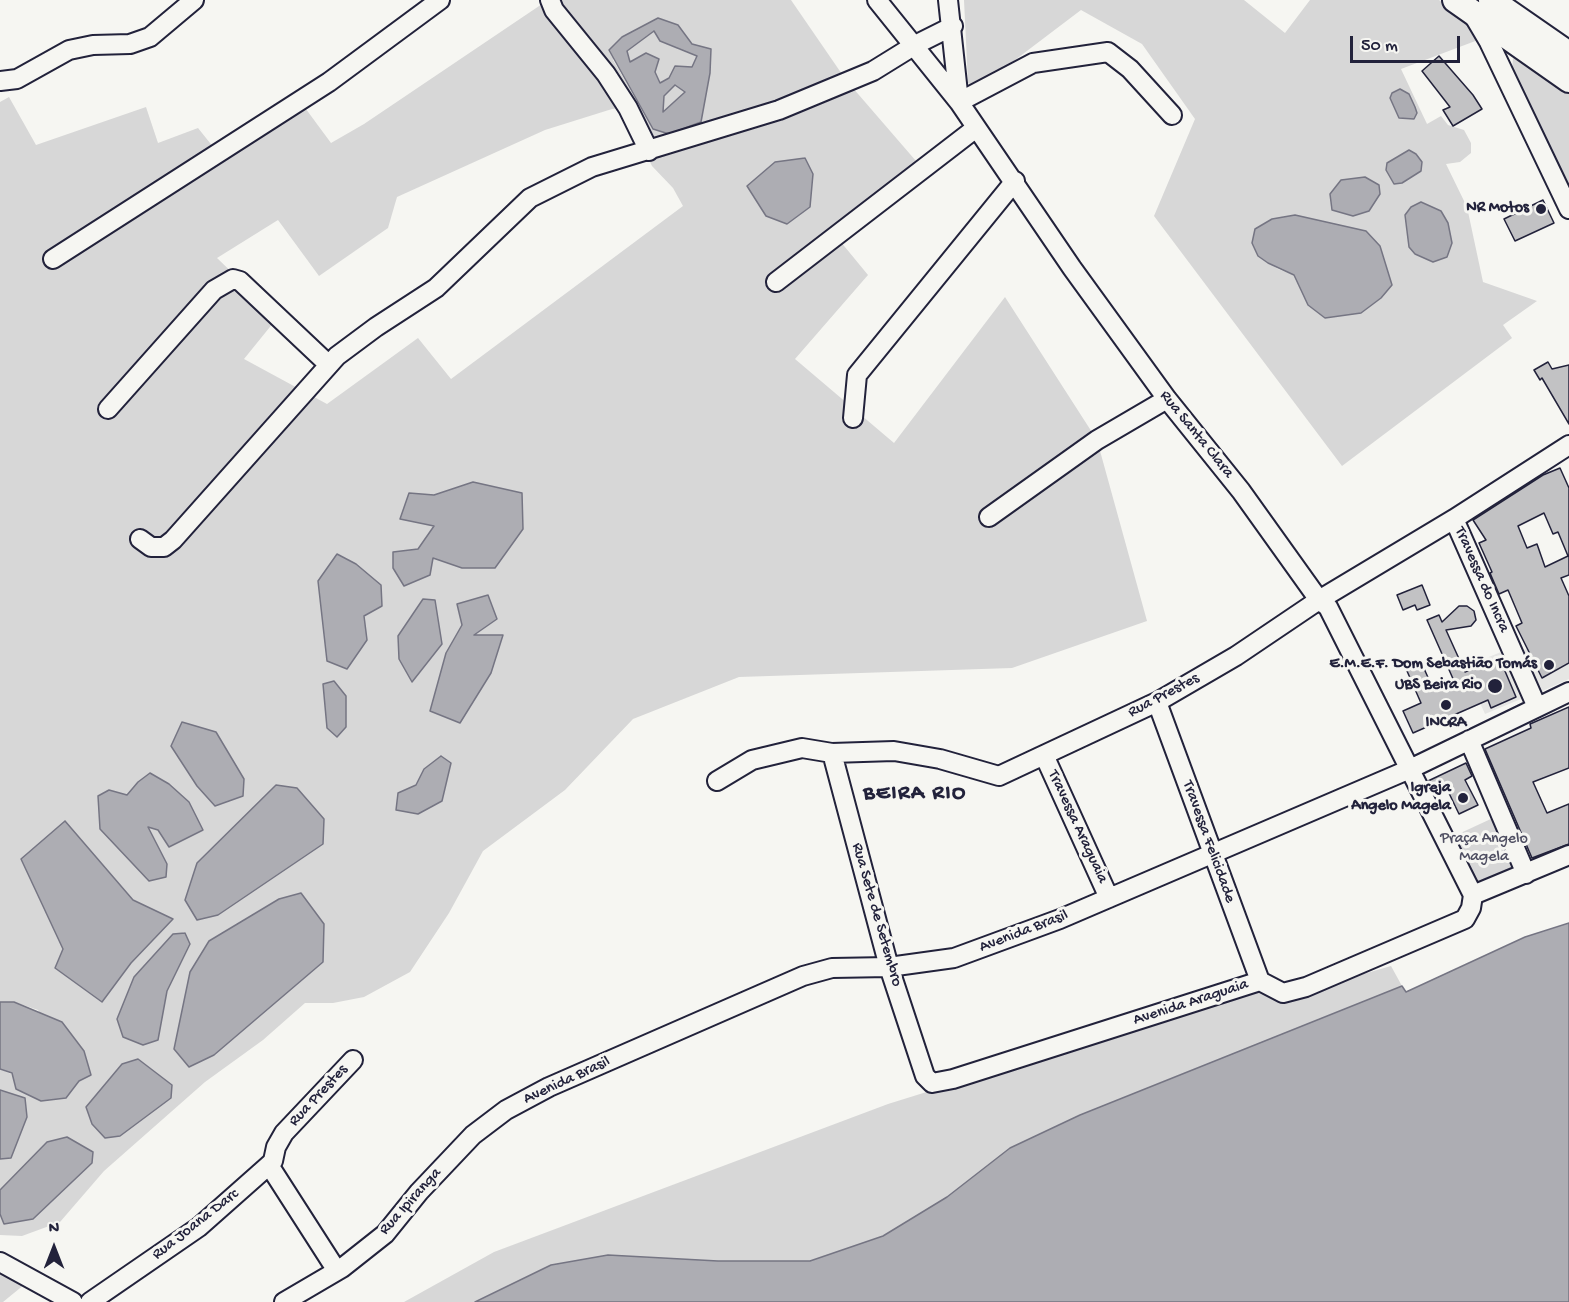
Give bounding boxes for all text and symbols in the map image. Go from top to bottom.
scale bar [1353,24,1462,62]
text: 50 m [1361,36,1398,57]
place label: NR Motos [1466,199,1529,219]
marker: NR Motos [1534,202,1548,216]
street label: Rua Santa Clara [1155,387,1237,483]
street label: Travessa do Incra [1449,524,1513,636]
place label: E.M.E.F. Dom Sebastião Tomás [1330,655,1537,675]
marker: E.M.E.F. Dom Sebastião Tomás [1542,658,1556,672]
street label: Rua Prestes [1125,669,1203,723]
place label: UBS Beira Rio [1395,676,1482,696]
marker: UBS Beira Rio [1486,677,1504,695]
marker: INCRA [1439,698,1453,712]
place label: INCRA [1426,714,1466,734]
street label: Travessa Araguaia [1042,768,1112,886]
street label: Travessa Felicidade [1177,778,1239,906]
place label: Igreja Angelo Magela [1351,779,1451,817]
district label: BEIRA RIO [863,782,967,808]
marker: Igreja Angelo Magela [1456,791,1470,805]
park label: Praça Angelo Magela [1440,830,1528,868]
street label: Rua Sete de Setembro [846,841,906,989]
street label: Avenida Brasil [977,906,1071,958]
street label: Avenida Araguaia [1131,975,1251,1031]
street label: Avenida Brasil [521,1053,613,1109]
street label: Rua Prestes [285,1061,353,1131]
street label: Rua Ipiranga [376,1164,446,1240]
street label: Rua Joana Darc [149,1185,243,1265]
north arrow [24,1218,84,1278]
text: N [49,1220,59,1239]

